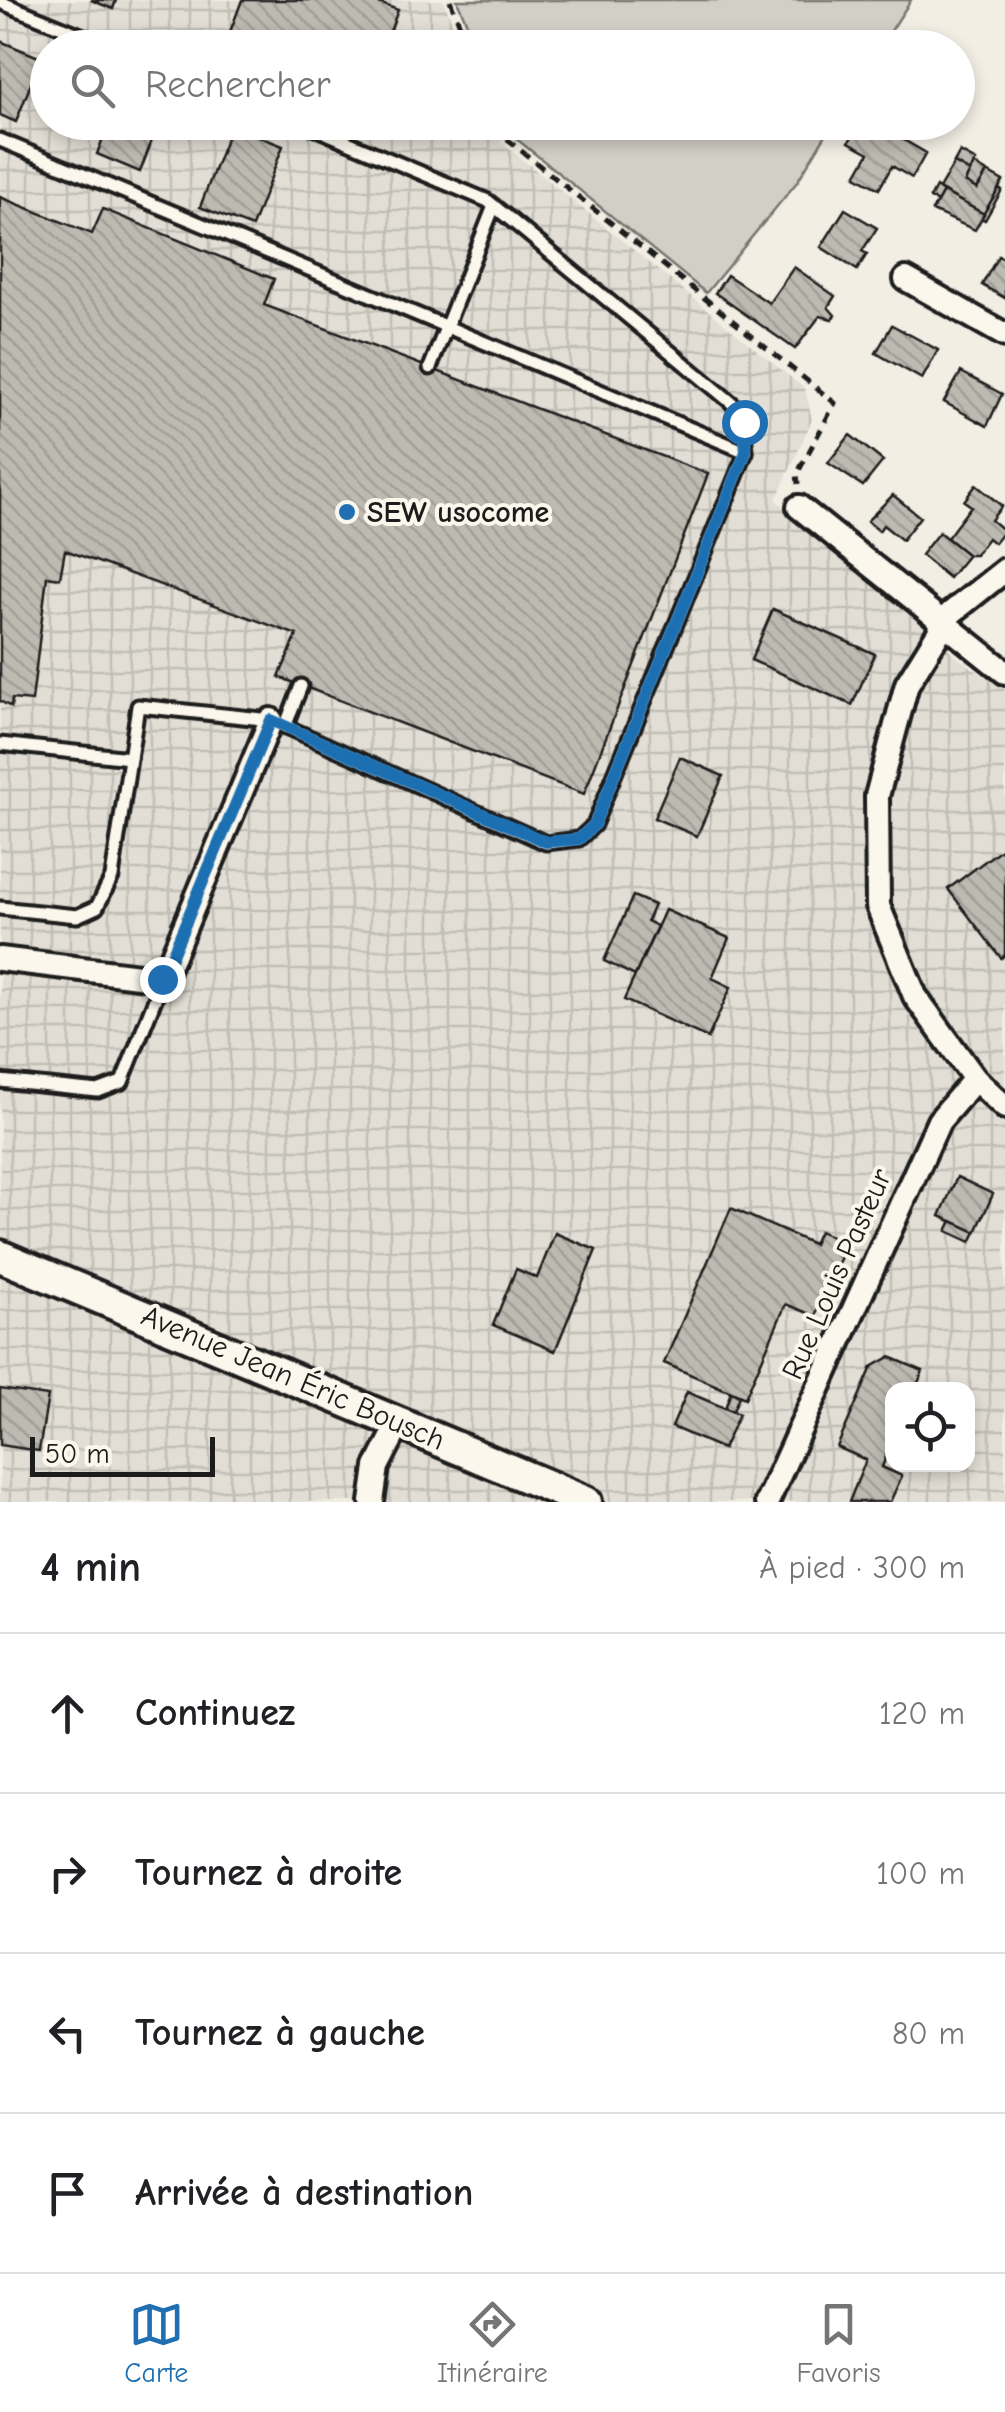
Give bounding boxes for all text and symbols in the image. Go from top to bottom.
search box [30,30,975,140]
icon: search [65,58,120,113]
text: Rechercher [145,63,331,107]
route start [722,400,768,446]
place label: SEW usocome [367,495,549,530]
marker: SEW usocome [336,501,358,523]
route end [140,957,186,1003]
street label: Rue Louis Pasteur [775,1163,899,1385]
street label: Avenue Jean Éric Bousch [136,1298,450,1458]
map controls [885,1382,975,1472]
button: locate [885,1382,975,1472]
scale bar [30,1432,215,1476]
text: 50 m [45,1438,110,1470]
text: 4 min [40,1543,141,1592]
text: À pied · 300 m [759,1549,965,1586]
icon: ahead [40,1686,95,1741]
text: Continuez [135,1691,295,1735]
text: 120 m [879,1695,965,1732]
icon: right [40,1846,95,1901]
text: Tournez à droite [135,1851,402,1895]
text: 100 m [876,1855,965,1892]
icon: left [40,2006,95,2061]
text: Tournez à gauche [135,2011,425,2055]
text: 80 m [892,2015,965,2052]
icon: arrive [40,2166,95,2221]
text: Arrivée à destination [135,2171,473,2215]
tab: Carte [124,2297,188,2389]
tab: Itinéraire [437,2297,548,2389]
tab: Favoris [797,2297,881,2389]

